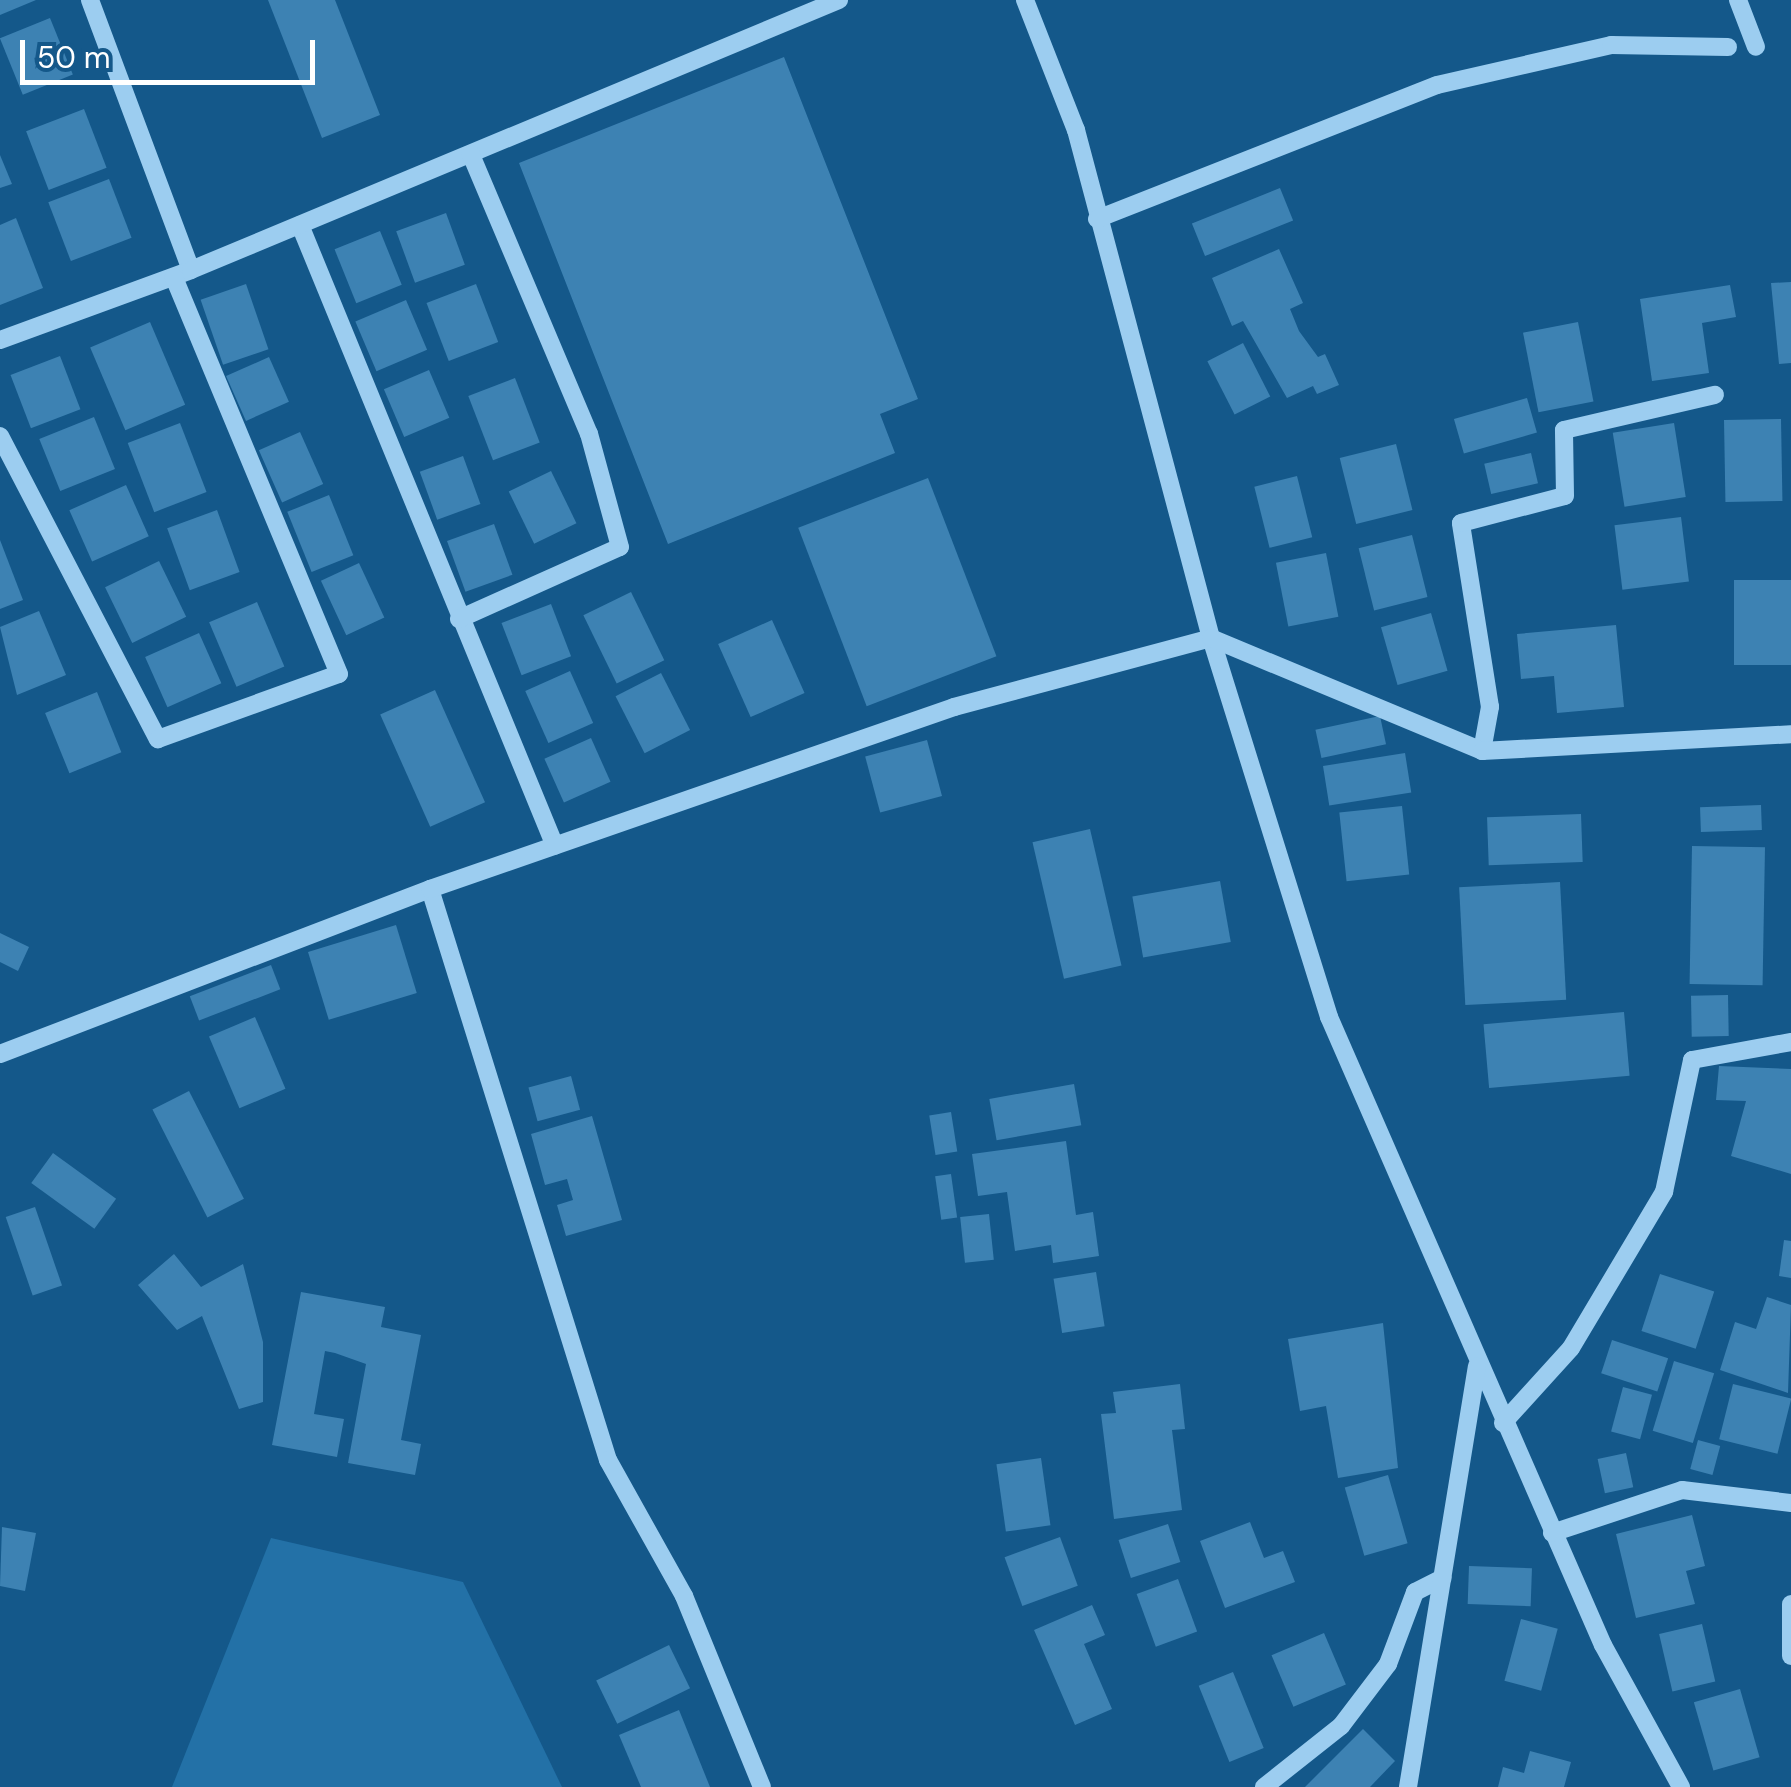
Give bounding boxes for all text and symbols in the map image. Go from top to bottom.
scale bar [25,20,320,82]
text: 50 m [37,38,111,77]

